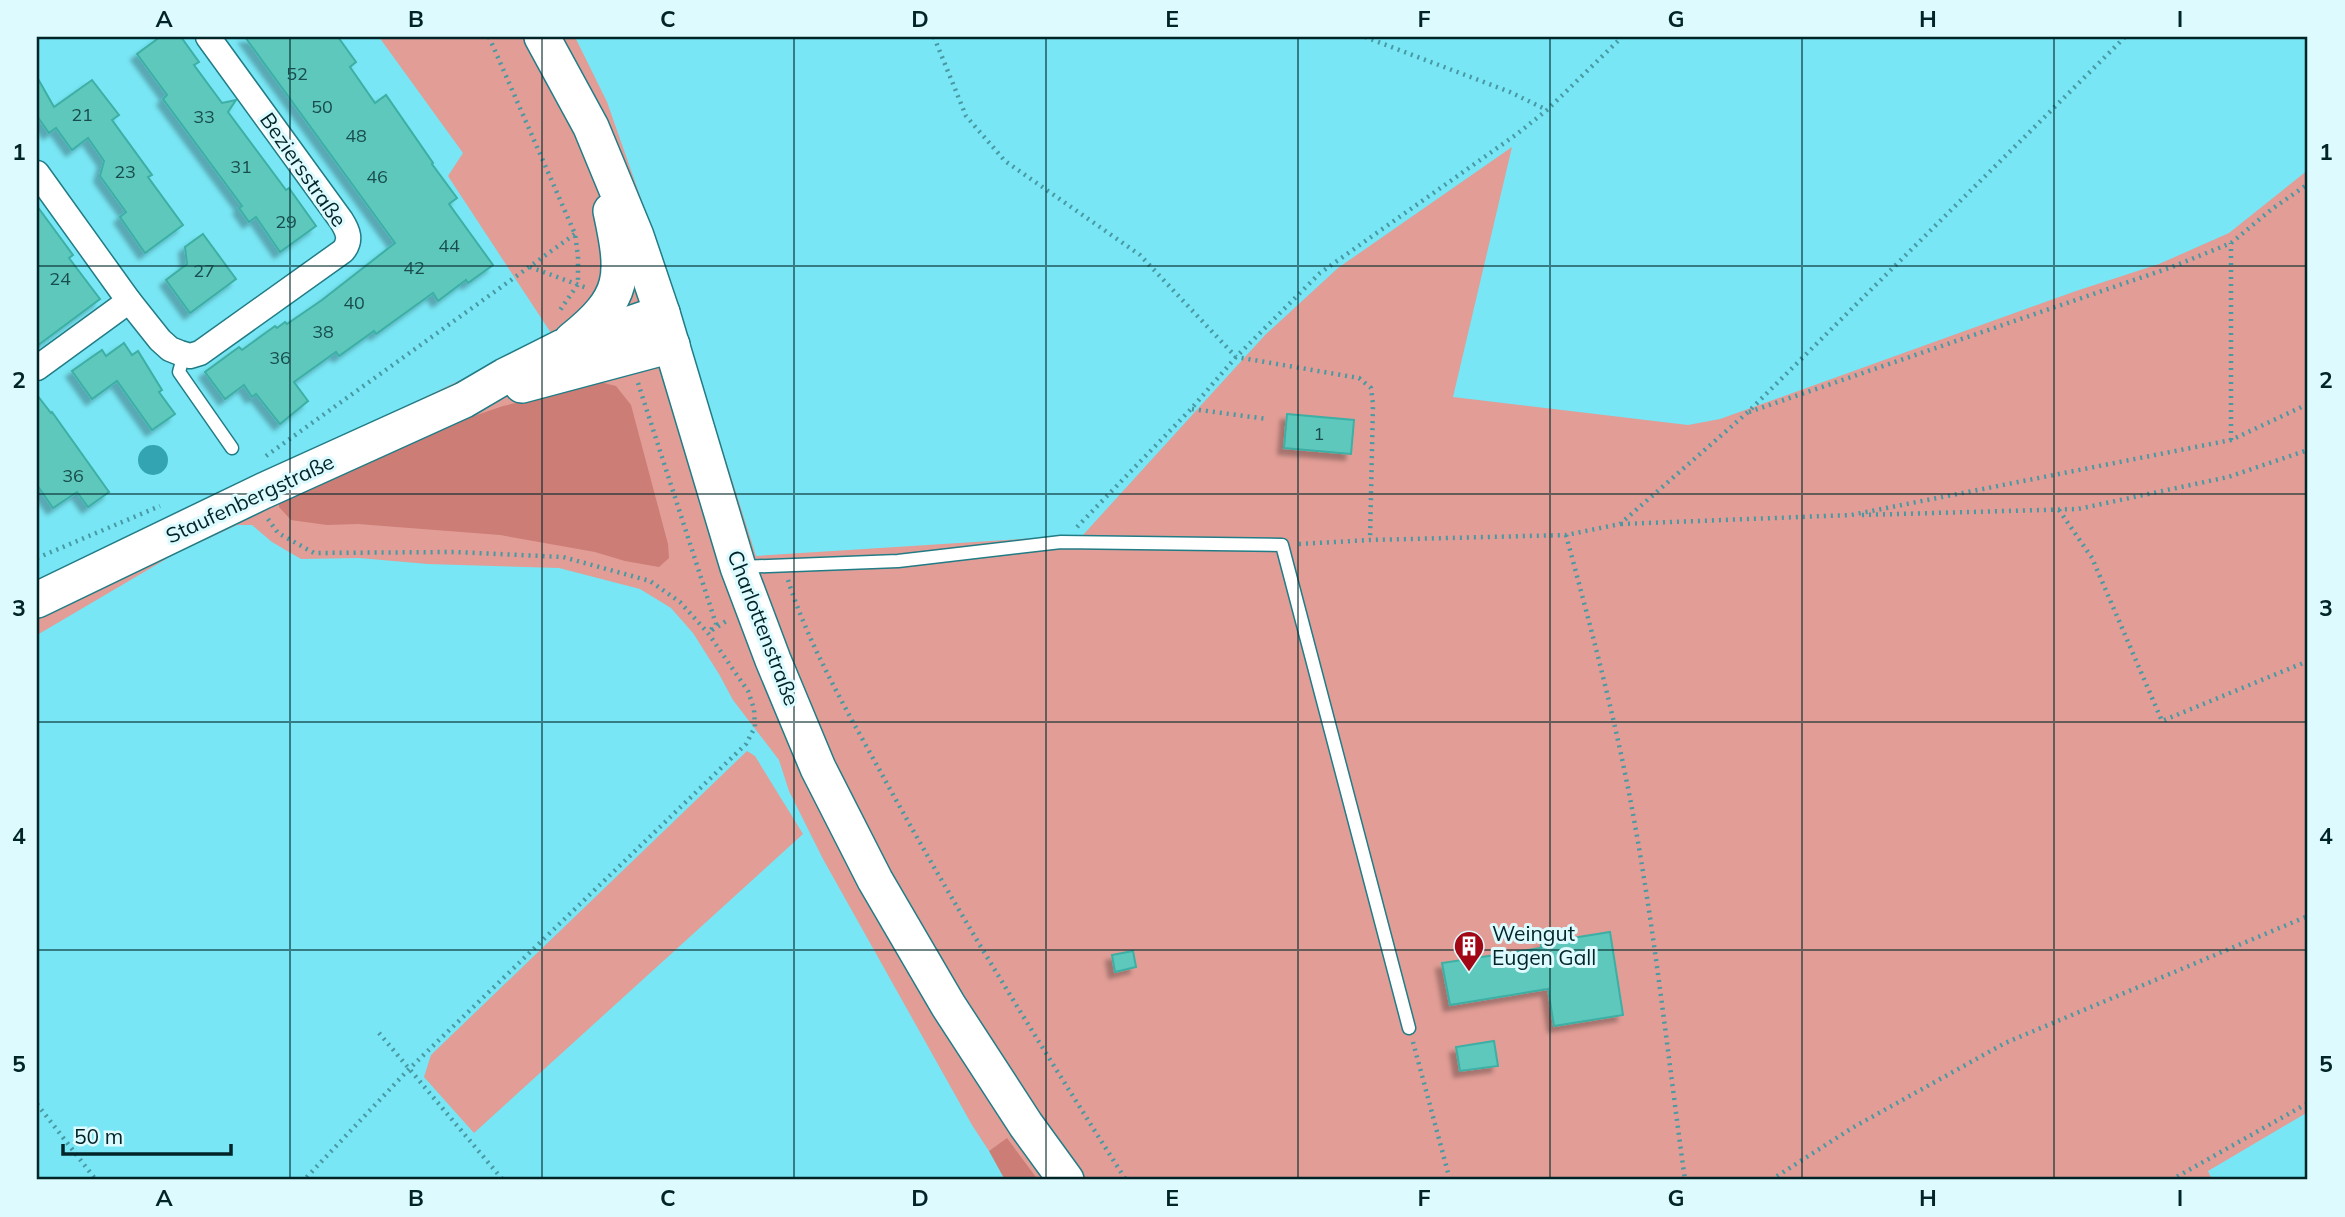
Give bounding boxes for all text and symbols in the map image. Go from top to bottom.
text: A [155,4,173,33]
text: B [408,4,424,33]
text: C [660,4,676,33]
text: D [911,4,929,33]
text: E [1165,4,1179,33]
text: F [1417,4,1431,33]
text: G [1667,4,1685,33]
text: H [1919,4,1937,33]
text: I [2177,4,2183,33]
house number: 52 [286,62,308,85]
house number: 50 [311,95,333,118]
house number: 21 [71,103,93,126]
house number: 33 [193,105,215,128]
street label: Beziersstraße [255,107,353,232]
house number: 48 [345,124,367,147]
text: 1 [12,137,26,166]
text: 1 [2319,137,2333,166]
house number: 31 [230,155,252,178]
house number: 23 [114,160,136,183]
house number: 46 [366,165,388,188]
house number: 29 [275,210,297,233]
house number: 44 [438,234,460,257]
house number: 42 [403,256,425,279]
house number: 27 [193,259,215,282]
house number: 24 [49,267,71,290]
house number: 40 [343,291,365,314]
house number: 38 [312,320,334,343]
house number: 36 [269,346,291,369]
text: 2 [12,365,26,394]
text: 2 [2319,365,2333,394]
house number: 1 [1314,422,1324,445]
street label: Staufenbergstraße [161,448,338,548]
house number: 36 [62,464,84,487]
street label: Charlottenstraße [722,546,806,709]
text: 3 [12,593,26,622]
text: 3 [2319,593,2333,622]
text: 4 [12,821,26,850]
text: 4 [2319,821,2333,850]
place label: Weingut Eugen Gall [1492,920,1596,970]
building icon: Weingut Eugen Gall [1452,929,1486,973]
text: 5 [12,1049,26,1078]
text: 5 [2319,1049,2333,1078]
scale bar [63,1112,231,1156]
text: 50 m [74,1123,123,1149]
text: A [155,1183,173,1212]
text: B [408,1183,424,1212]
text: C [660,1183,676,1212]
text: D [911,1183,929,1212]
text: E [1165,1183,1179,1212]
text: F [1417,1183,1431,1212]
text: G [1667,1183,1685,1212]
text: H [1919,1183,1937,1212]
text: I [2177,1183,2183,1212]

